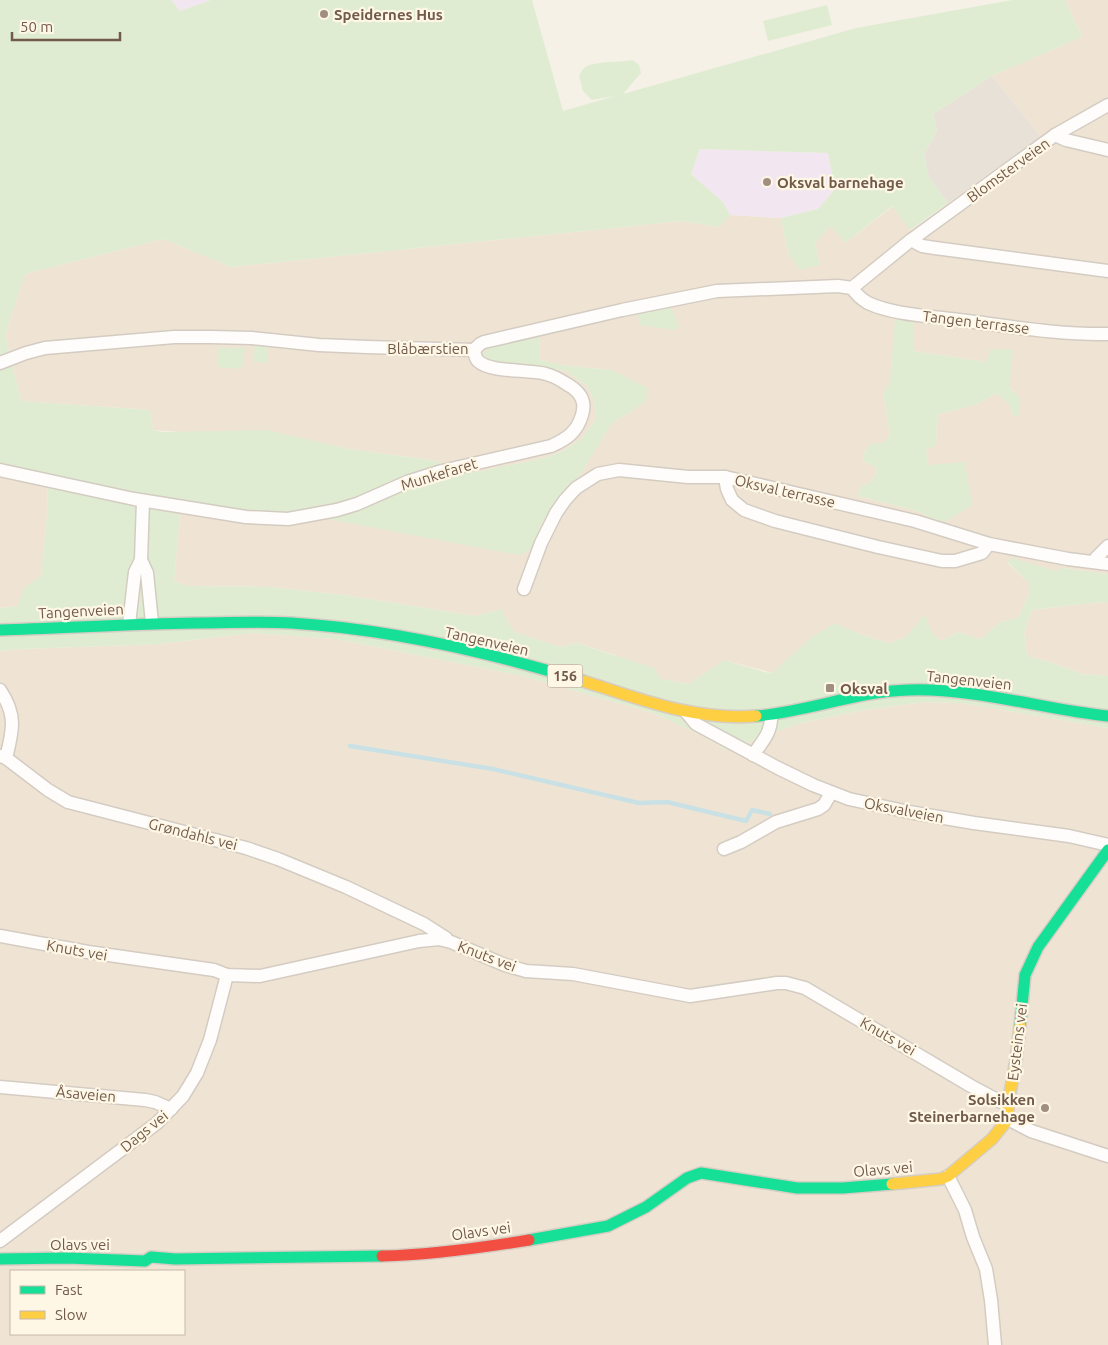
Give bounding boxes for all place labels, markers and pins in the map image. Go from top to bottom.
place label: Speidernes Hus [334,6,443,23]
marker: Speidernes Hus [318,8,330,20]
place label: Oksval barnehage [777,174,904,191]
marker: Oksval barnehage [761,176,773,188]
place label: Oksval [840,680,888,697]
marker: Oksval [824,682,836,694]
place label: Solsikken Steinerbarnehage [909,1091,1035,1125]
marker: Solsikken Steinerbarnehage [1039,1102,1051,1114]

